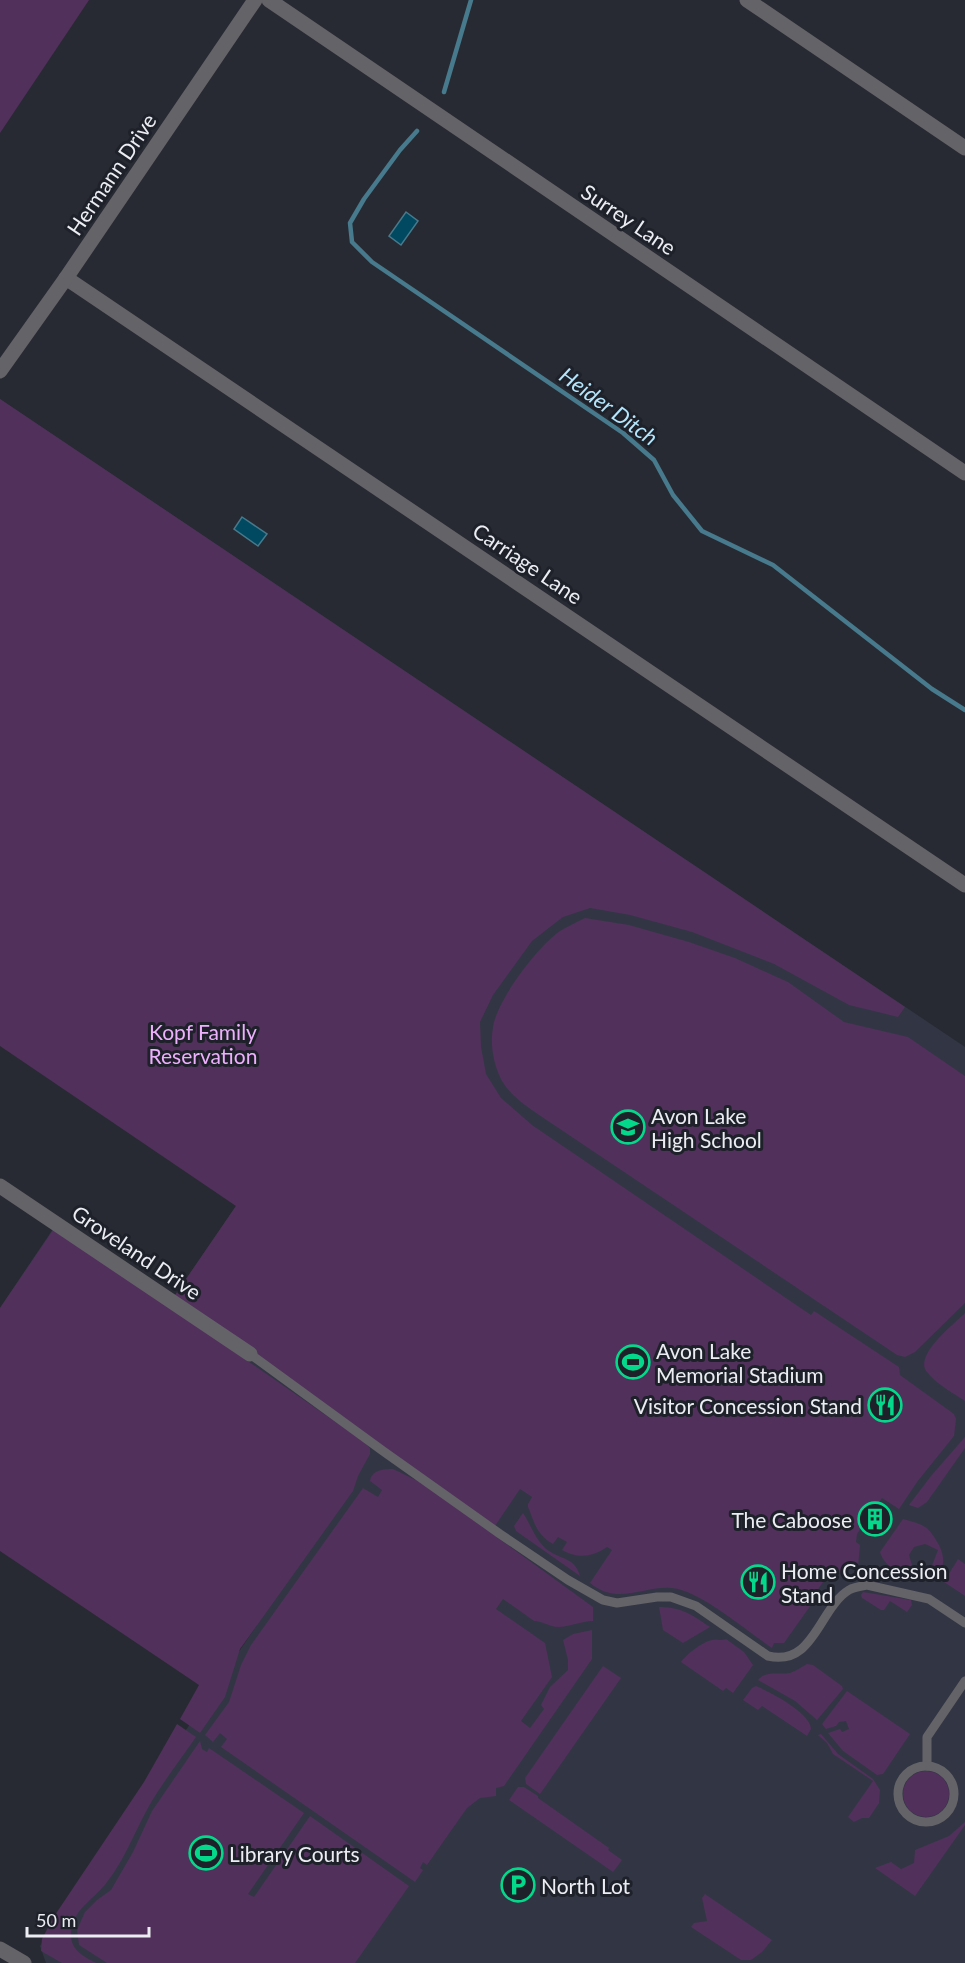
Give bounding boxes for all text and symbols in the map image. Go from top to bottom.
street label: Hermann Drive [61,109,161,239]
street label: Surrey Lane [577,178,681,260]
water label: Heider Ditch [555,361,663,451]
street label: Carriage Lane [469,517,587,609]
park label: Kopf Family Reservation [149,1019,257,1068]
place label: Avon Lake High School [651,1103,762,1152]
school or university icon: Avon Lake High School [610,1109,646,1145]
street label: Groveland Drive [68,1200,206,1304]
place label: Avon Lake Memorial Stadium [656,1338,824,1387]
sports icon: Avon Lake Memorial Stadium [615,1344,651,1380]
restaurant icon: Visitor Concession Stand [867,1387,903,1423]
place label: Visitor Concession Stand [634,1393,862,1418]
building icon: The Caboose [857,1501,893,1537]
place label: The Caboose [731,1507,852,1532]
place label: Home Concession Stand [781,1558,948,1607]
restaurant icon: Home Concession Stand [740,1564,776,1600]
sports icon: Library Courts [188,1835,224,1871]
place label: Library Courts [229,1841,360,1866]
parking icon: North Lot [500,1867,536,1903]
place label: North Lot [541,1873,631,1898]
scale bar [27,1900,148,1938]
text: 50 m [36,1909,76,1931]

